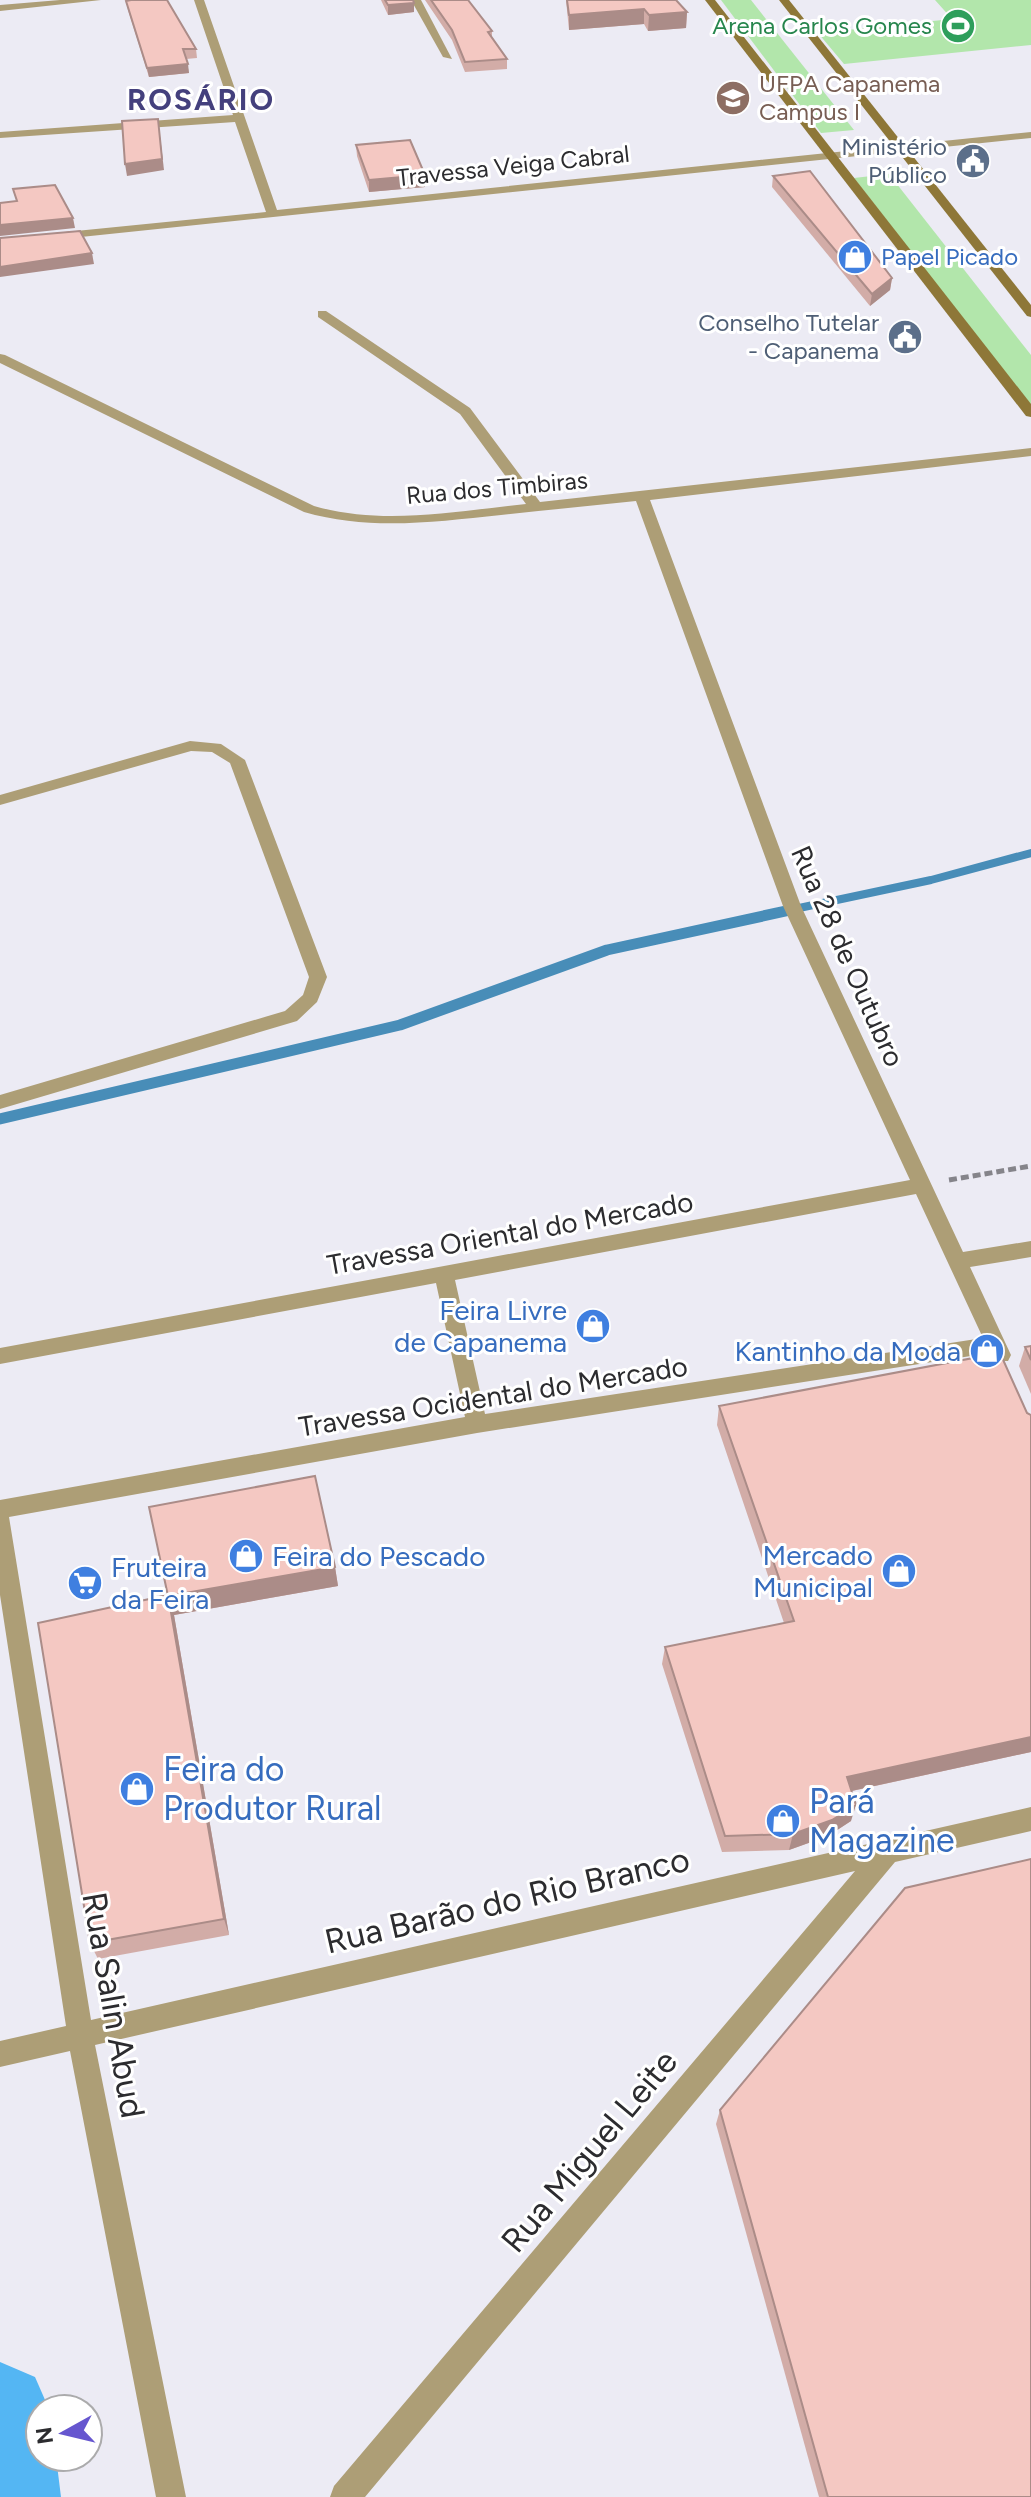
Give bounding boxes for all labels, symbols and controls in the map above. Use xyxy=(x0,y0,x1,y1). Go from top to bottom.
sports icon: Arena Carlos Gomes xyxy=(939,7,977,45)
place label: Arena Carlos Gomes xyxy=(712,11,932,40)
place label: UFPA Capanema Campus I xyxy=(759,69,940,126)
school or university icon: UFPA Capanema Campus I xyxy=(714,79,752,117)
district label: ROSÁRIO xyxy=(127,81,275,118)
place label: Ministério Público xyxy=(841,132,947,189)
street label: Travessa Veiga Cabral xyxy=(395,139,631,192)
public building icon: Ministério Público xyxy=(954,142,992,180)
shop icon: Papel Picado xyxy=(836,238,874,276)
place label: Papel Picado xyxy=(881,242,1018,271)
place label: Conselho Tutelar - Capanema xyxy=(698,308,879,365)
public building icon: Conselho Tutelar - Capanema xyxy=(886,318,924,356)
street label: Rua dos Timbiras xyxy=(405,465,589,510)
street label: Rua 28 de Outubro xyxy=(784,840,912,1072)
street label: Travessa Oriental do Mercado xyxy=(324,1184,696,1282)
place label: Feira Livre de Capanema xyxy=(394,1293,567,1359)
shop icon: Feira Livre de Capanema xyxy=(574,1307,612,1345)
shop icon: Kantinho da Moda xyxy=(968,1332,1006,1370)
place label: Kantinho da Moda xyxy=(735,1334,961,1368)
street label: Travessa Ocidental do Mercado xyxy=(296,1348,690,1444)
shop icon: Feira do Pescado xyxy=(227,1537,265,1575)
place label: Mercado Municipal xyxy=(753,1538,873,1604)
place label: Feira do Pescado xyxy=(272,1539,485,1573)
place label: Fruteira da Feira xyxy=(111,1550,209,1616)
shop icon: Mercado Municipal xyxy=(880,1552,918,1590)
supermarket icon: Fruteira da Feira xyxy=(66,1564,104,1602)
place label: Feira do Produtor Rural xyxy=(163,1749,382,1829)
shop icon: Feira do Produtor Rural xyxy=(118,1770,156,1808)
place label: Pará Magazine xyxy=(809,1781,955,1861)
shop icon: Pará Magazine xyxy=(764,1802,802,1840)
street label: Rua Barão do Rio Branco xyxy=(321,1839,693,1962)
street label: Rua Salin Abud xyxy=(73,1889,154,2121)
street label: Rua Miguel Leite xyxy=(493,2042,686,2261)
north arrow xyxy=(24,2393,104,2473)
text: N xyxy=(30,2425,59,2446)

